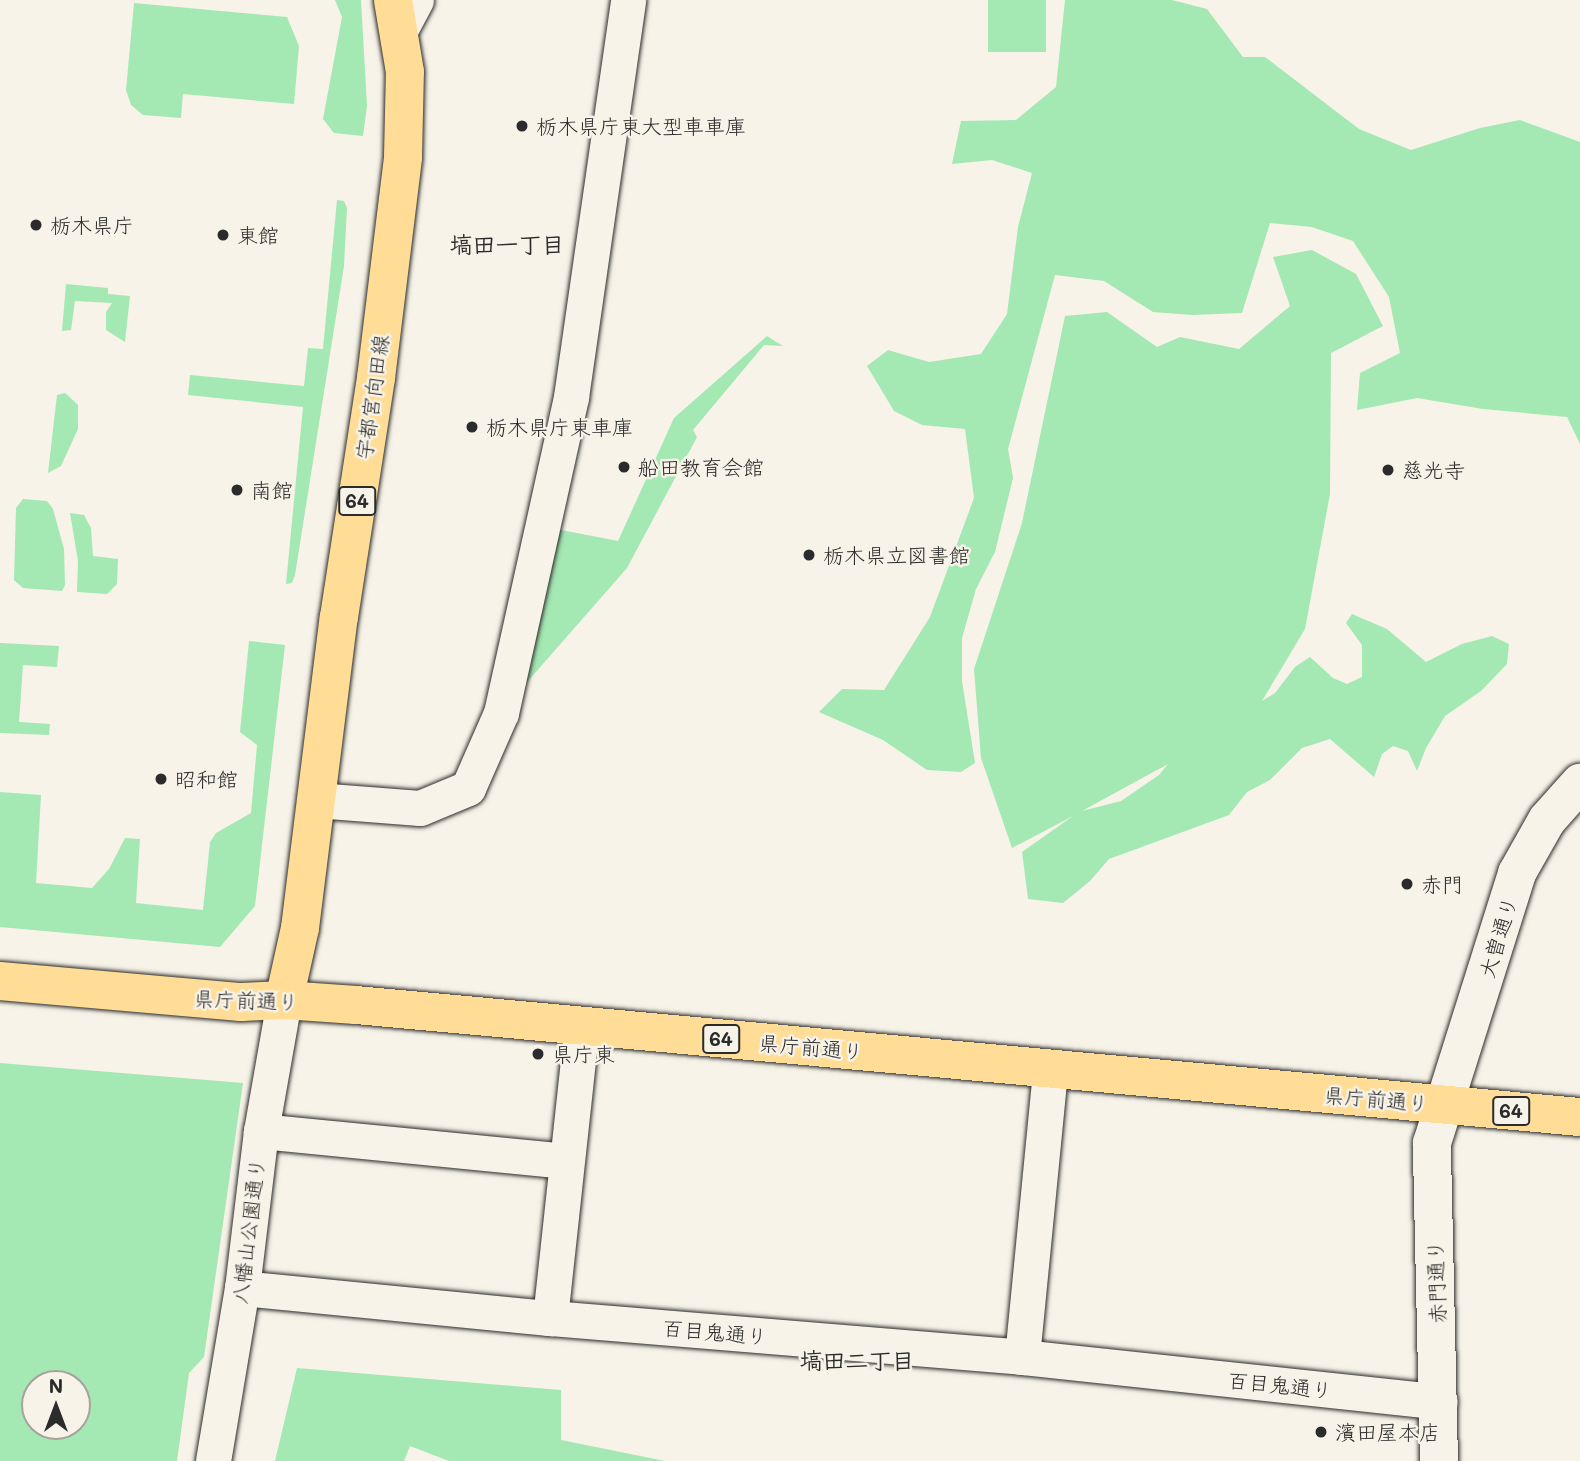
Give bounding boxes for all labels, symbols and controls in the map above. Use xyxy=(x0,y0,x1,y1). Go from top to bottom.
place label: 栃木県庁東大型車車庫 xyxy=(536,113,746,139)
marker: 栃木県庁東大型車車庫 xyxy=(514,118,530,134)
place label: 栃木県庁 xyxy=(50,212,134,238)
marker: 栃木県庁 xyxy=(28,217,44,233)
place label: 東館 xyxy=(237,222,279,248)
marker: 東館 xyxy=(215,227,231,243)
district label: 塙田一丁目 xyxy=(450,230,564,258)
street label: 宇都宮向田線 xyxy=(351,333,393,461)
place label: 栃木県庁東車庫 xyxy=(486,414,633,440)
marker: 栃木県庁東車庫 xyxy=(464,419,480,435)
place label: 船田教育会館 xyxy=(638,454,764,480)
place label: 慈光寺 xyxy=(1402,457,1465,483)
marker: 船田教育会館 xyxy=(616,459,632,475)
marker: 慈光寺 xyxy=(1380,462,1396,478)
place label: 南館 xyxy=(251,477,293,503)
marker: 南館 xyxy=(229,482,245,498)
road number: 64 xyxy=(338,486,376,516)
place label: 栃木県立図書館 xyxy=(823,542,970,568)
marker: 栃木県立図書館 xyxy=(801,547,817,563)
place label: 昭和館 xyxy=(175,766,238,792)
marker: 昭和館 xyxy=(153,771,169,787)
place label: 赤門 xyxy=(1421,871,1463,897)
marker: 赤門 xyxy=(1399,876,1415,892)
street label: 大曽通り xyxy=(1474,893,1522,981)
street label: 県庁前通り xyxy=(193,986,299,1014)
road number: 64 xyxy=(702,1023,740,1054)
street label: 県庁前通り xyxy=(758,1030,864,1064)
place label: 県庁東 xyxy=(552,1041,615,1067)
marker: 県庁東 xyxy=(530,1046,546,1062)
street label: 県庁前通り xyxy=(1323,1082,1429,1116)
road number: 64 xyxy=(1492,1096,1530,1126)
street label: 八幡山公園通り xyxy=(227,1157,269,1305)
street label: 赤門通り xyxy=(1422,1240,1450,1324)
street label: 百目鬼通り xyxy=(662,1315,768,1349)
district label: 塙田二丁目 xyxy=(800,1346,914,1374)
street label: 百目鬼通り xyxy=(1226,1367,1334,1403)
north arrow xyxy=(21,1370,91,1440)
text: N xyxy=(49,1373,63,1398)
place label: 濱田屋本店 xyxy=(1335,1419,1440,1445)
marker: 濱田屋本店 xyxy=(1313,1424,1329,1440)

